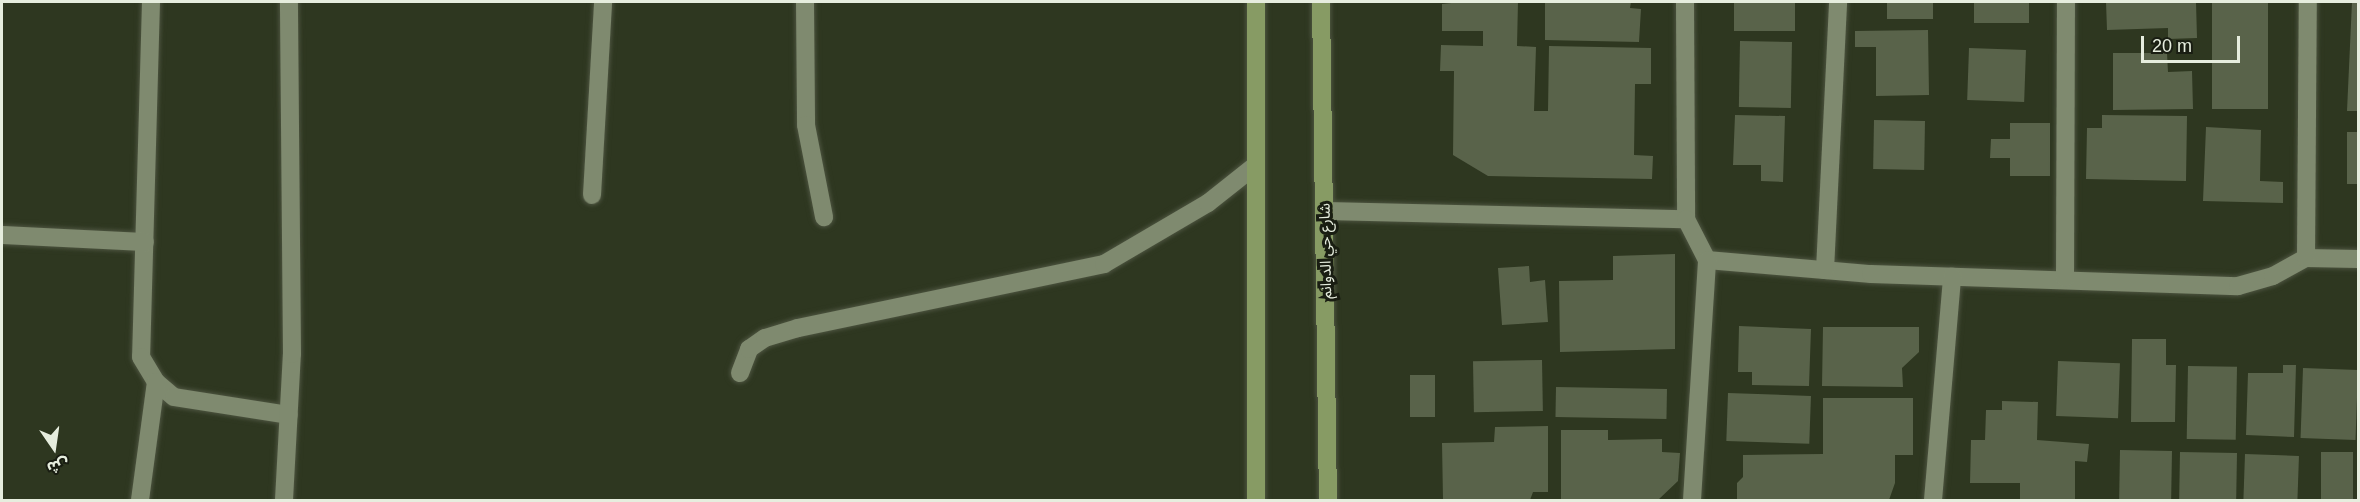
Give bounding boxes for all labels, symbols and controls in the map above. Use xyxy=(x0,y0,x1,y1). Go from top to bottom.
scale bar xyxy=(2144,24,2243,62)
text: 20 m xyxy=(2152,36,2192,56)
street label: شارع حي الدوانم xyxy=(1315,203,1335,299)
north arrow xyxy=(24,418,84,478)
text: ش xyxy=(46,455,71,477)

